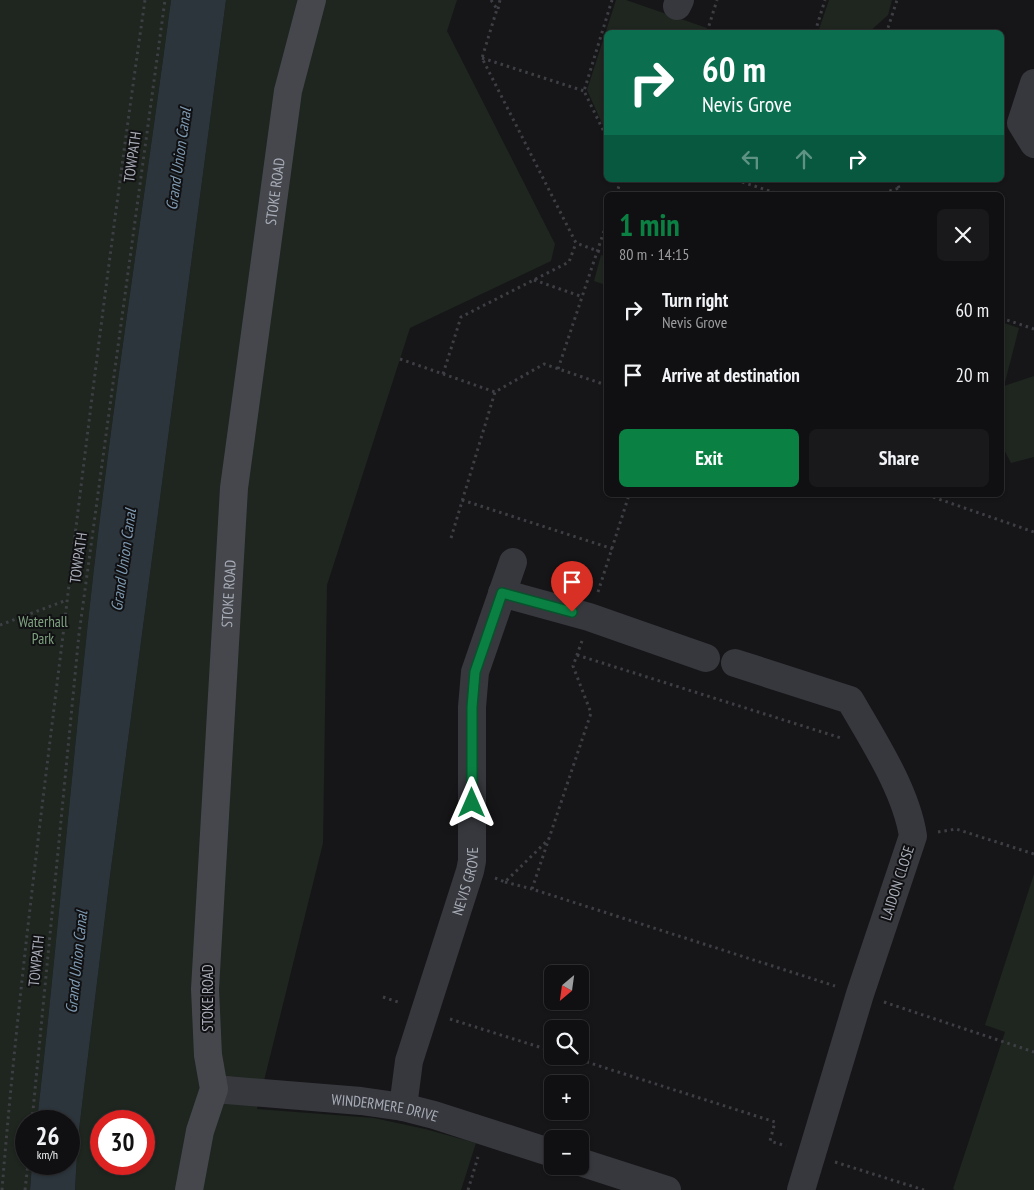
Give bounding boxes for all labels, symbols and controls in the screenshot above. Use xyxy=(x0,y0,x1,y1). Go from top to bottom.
text: 60 m xyxy=(702,46,766,92)
icon: right xyxy=(619,50,684,115)
text: Nevis Grove xyxy=(702,90,792,118)
water label: Grand Union Canal xyxy=(161,105,195,211)
street label: TOWPATH xyxy=(119,130,145,184)
icon: left xyxy=(737,145,765,173)
icon: ahead xyxy=(790,145,818,173)
icon: right xyxy=(843,145,871,173)
street label: STOKE ROAD xyxy=(260,157,288,226)
text: 1 min xyxy=(619,205,680,244)
button: close xyxy=(937,209,989,261)
text: 80 m · 14:15 xyxy=(619,244,690,264)
text: Turn right xyxy=(662,288,728,312)
icon: right xyxy=(619,296,647,324)
text: 60 m xyxy=(956,298,989,322)
text: Nevis Grove xyxy=(662,312,727,332)
icon: arrive xyxy=(619,361,647,389)
text: Arrive at destination xyxy=(662,363,800,387)
text: 20 m xyxy=(956,363,989,387)
button: Exit xyxy=(619,429,799,487)
button: Share xyxy=(809,429,989,487)
water label: Grand Union Canal xyxy=(106,506,140,612)
street label: TOWPATH xyxy=(65,531,91,585)
street label: STOKE ROAD xyxy=(216,559,239,628)
pin xyxy=(551,561,593,612)
icon: arrive xyxy=(558,568,586,596)
park label: Waterhall Park xyxy=(18,612,68,648)
position arrow xyxy=(445,776,497,828)
street label: LAIDON CLOSE xyxy=(876,843,918,923)
street label: NEVIS GROVE xyxy=(447,847,482,918)
water label: Grand Union Canal xyxy=(61,909,91,1014)
street label: TOWPATH xyxy=(24,935,48,987)
street label: STOKE ROAD xyxy=(198,964,217,1032)
north arrow xyxy=(544,965,589,1010)
map controls xyxy=(544,965,589,1175)
button: search xyxy=(544,1020,589,1065)
button: + xyxy=(544,1075,589,1120)
street label: WINDERMERE DRIVE xyxy=(331,1089,441,1125)
speed limit sign: 30 xyxy=(90,1110,155,1175)
text: 26 xyxy=(36,1120,59,1152)
button: − xyxy=(544,1130,589,1175)
text: km/h xyxy=(37,1147,58,1162)

